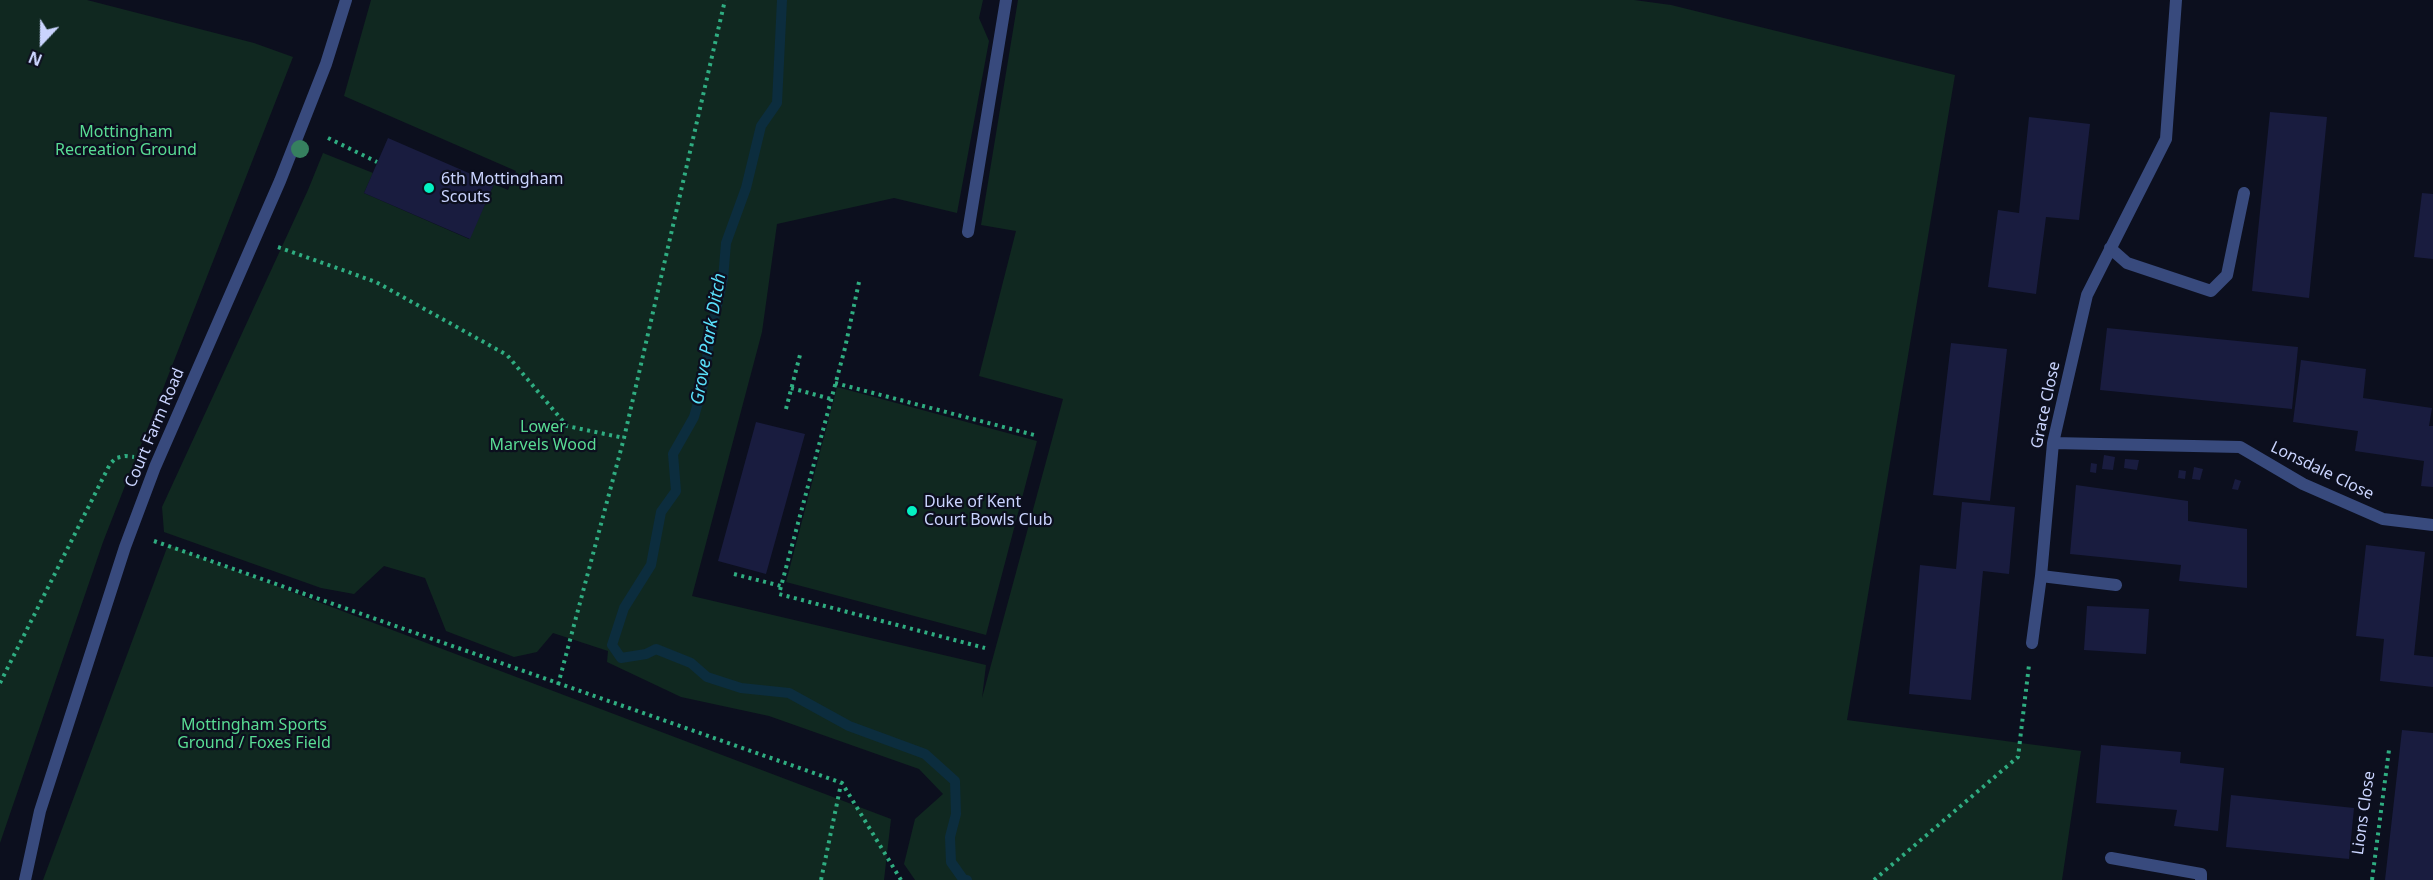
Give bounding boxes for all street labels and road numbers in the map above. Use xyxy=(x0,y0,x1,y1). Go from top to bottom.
street label: Grace Close xyxy=(2027,360,2065,450)
street label: Court Farm Road xyxy=(121,365,189,491)
street label: Lonsdale Close xyxy=(2267,438,2377,504)
street label: Lions Close xyxy=(2349,770,2379,856)

